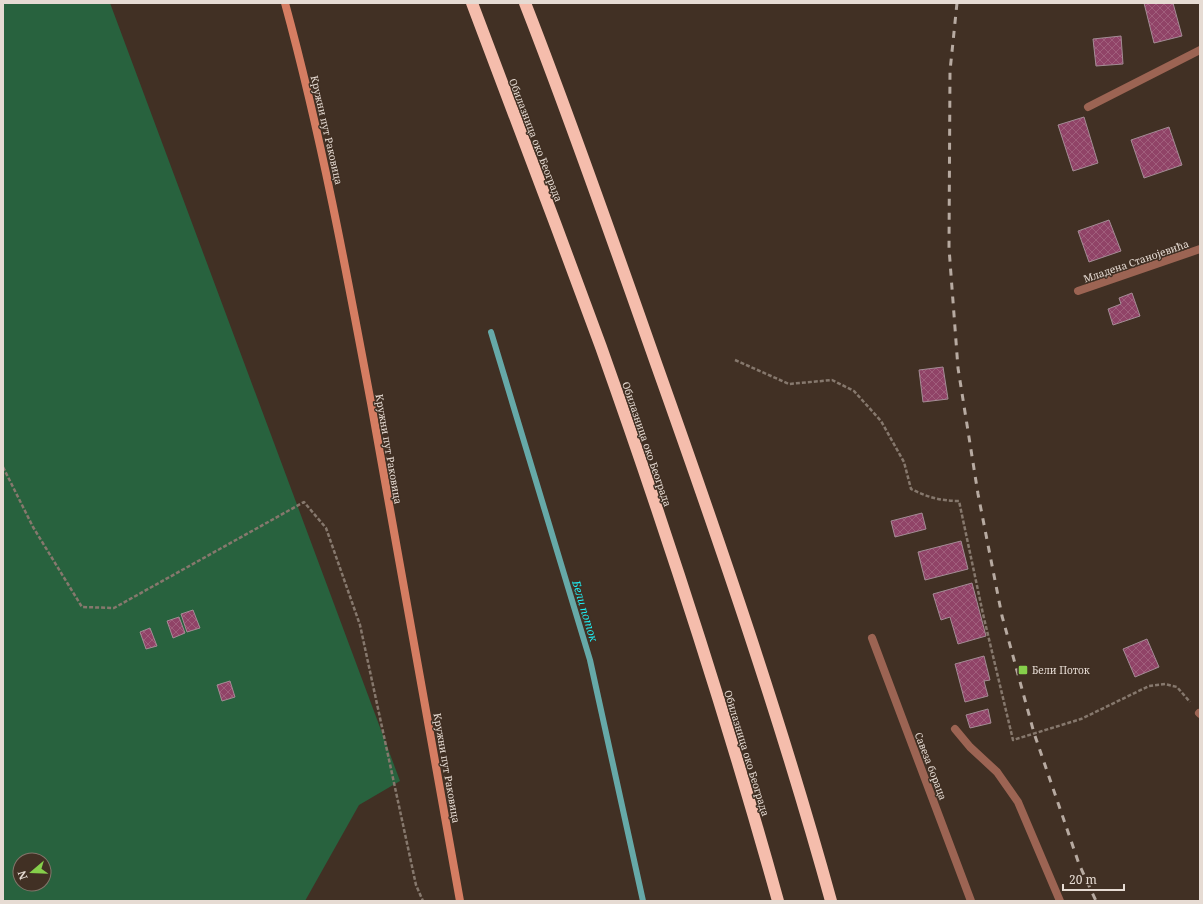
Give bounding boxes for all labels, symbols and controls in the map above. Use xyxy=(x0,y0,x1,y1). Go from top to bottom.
street label: Кружни пут Раковица xyxy=(308,74,346,186)
street label: Обилазница око Београда xyxy=(506,76,566,204)
street label: Младена Станојевића xyxy=(1081,236,1191,286)
street label: Обилазница око Београда xyxy=(619,380,675,509)
street label: Кружни пут Раковица xyxy=(372,393,406,505)
water label: Бели поток xyxy=(569,577,602,644)
place label: Бели Поток xyxy=(1032,663,1090,677)
marker: Бели Поток xyxy=(1017,664,1029,676)
street label: Обилазница око Београда xyxy=(721,688,773,818)
street label: Кружни пут Раковица xyxy=(430,712,464,824)
street label: Савеза бораца xyxy=(912,730,950,802)
north arrow xyxy=(12,852,52,892)
scale bar xyxy=(1063,866,1124,892)
text: N xyxy=(13,869,31,882)
text: 20 m xyxy=(1069,871,1097,888)

